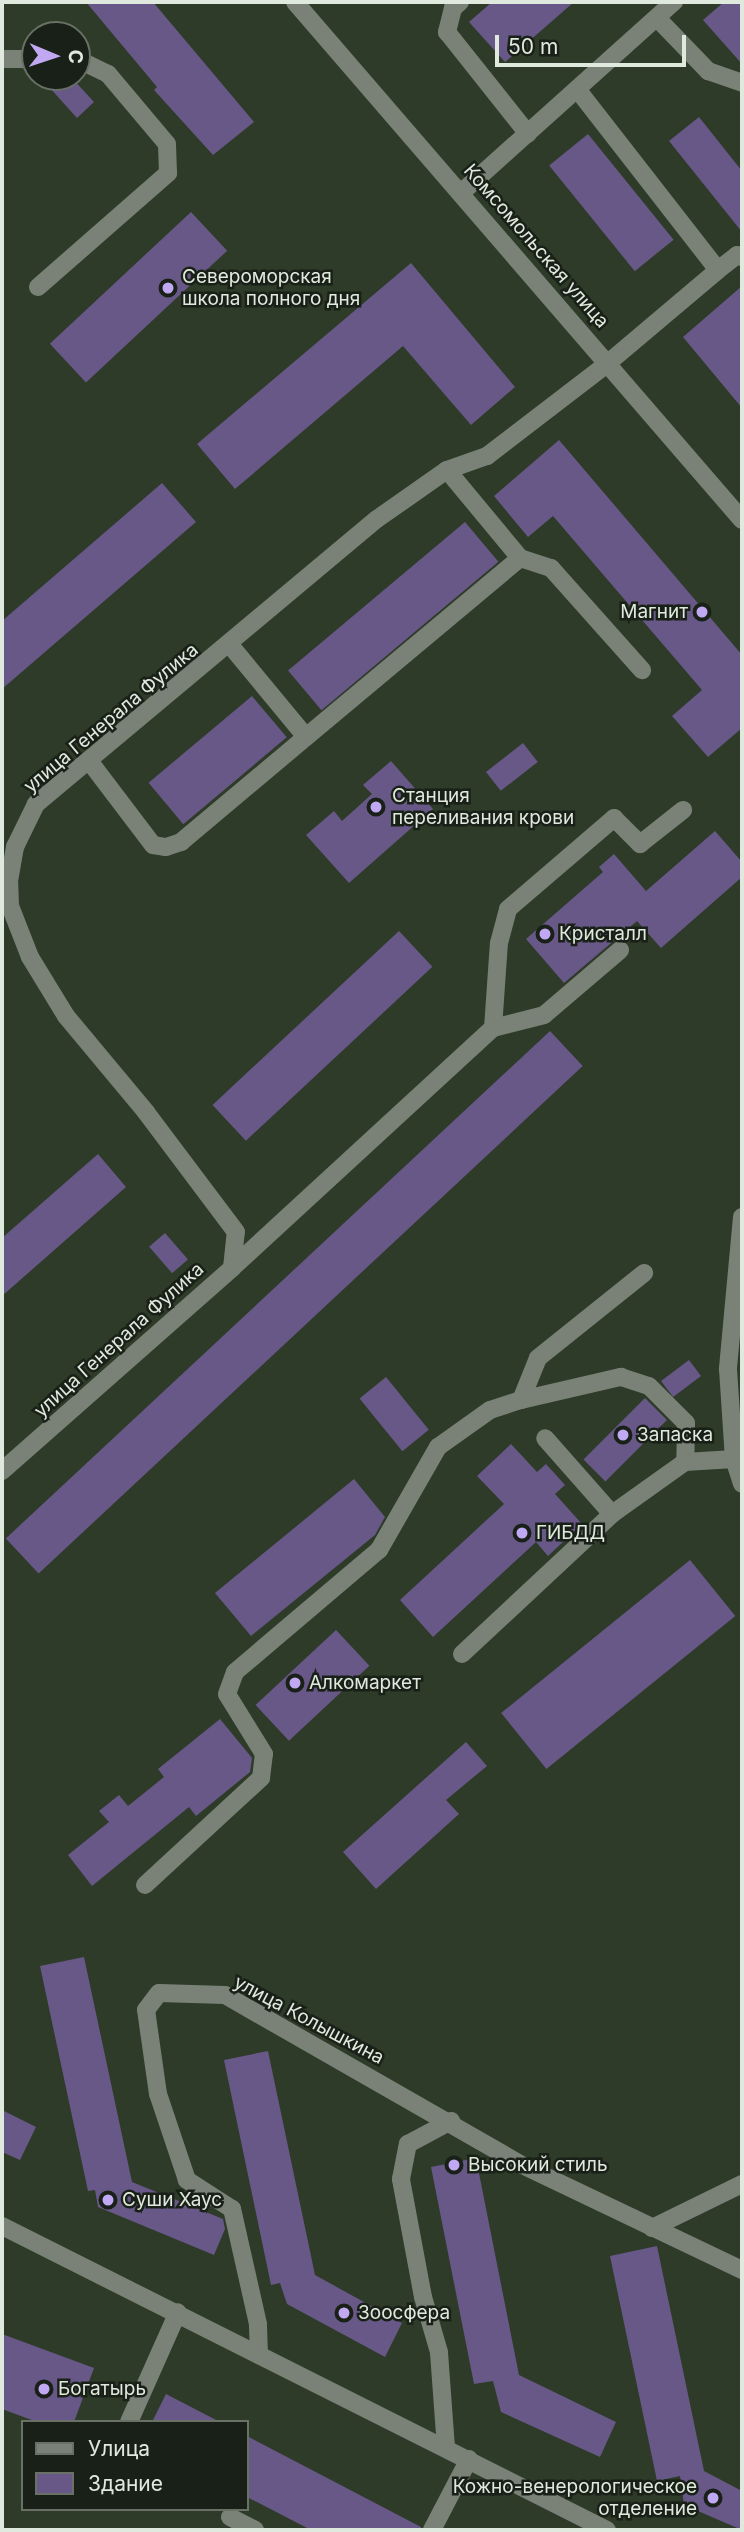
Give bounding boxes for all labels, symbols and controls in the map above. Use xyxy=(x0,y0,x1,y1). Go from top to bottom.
north arrow xyxy=(21,21,91,91)
scale bar xyxy=(499,21,690,65)
text: 50 m xyxy=(508,34,558,59)
text: С xyxy=(64,49,87,64)
street label: Комсомольская улица xyxy=(459,159,613,333)
place label: Североморская школа полного дня xyxy=(182,266,360,310)
marker: Североморская школа полного дня xyxy=(160,280,176,296)
place label: Магнит xyxy=(620,601,688,623)
marker: Магнит xyxy=(694,604,710,620)
street label: улица Генерала Фулика xyxy=(19,638,203,798)
place label: Станция переливания крови xyxy=(392,785,574,829)
marker: Станция переливания крови xyxy=(366,797,386,817)
place label: Кристалл xyxy=(559,923,647,945)
marker: Кристалл xyxy=(537,926,553,942)
street label: улица Генерала Фулика xyxy=(29,1258,209,1422)
place label: Запаска xyxy=(637,1424,713,1446)
marker: Запаска xyxy=(615,1427,631,1443)
place label: ГИБДД xyxy=(536,1522,605,1544)
marker: ГИБДД xyxy=(514,1525,530,1541)
place label: Алкомаркет xyxy=(309,1672,421,1694)
marker: Алкомаркет xyxy=(287,1675,303,1691)
street label: улица Колышкина xyxy=(230,1971,388,2069)
place label: Высокий стиль xyxy=(468,2154,608,2176)
marker: Высокий стиль xyxy=(446,2157,462,2173)
place label: Суши Хаус xyxy=(122,2189,222,2211)
marker: Суши Хаус xyxy=(100,2192,116,2208)
place label: Зоосфера xyxy=(358,2302,450,2324)
marker: Зоосфера xyxy=(336,2305,352,2321)
place label: Богатырь xyxy=(58,2378,146,2400)
marker: Богатырь xyxy=(36,2381,52,2397)
legend xyxy=(21,2420,248,2511)
text: Улица xyxy=(88,2436,150,2461)
text: Здание xyxy=(88,2471,163,2496)
place label: Кожно-венерологическое отделение xyxy=(453,2476,697,2520)
marker: Кожно-венерологическое отделение xyxy=(703,2488,723,2508)

